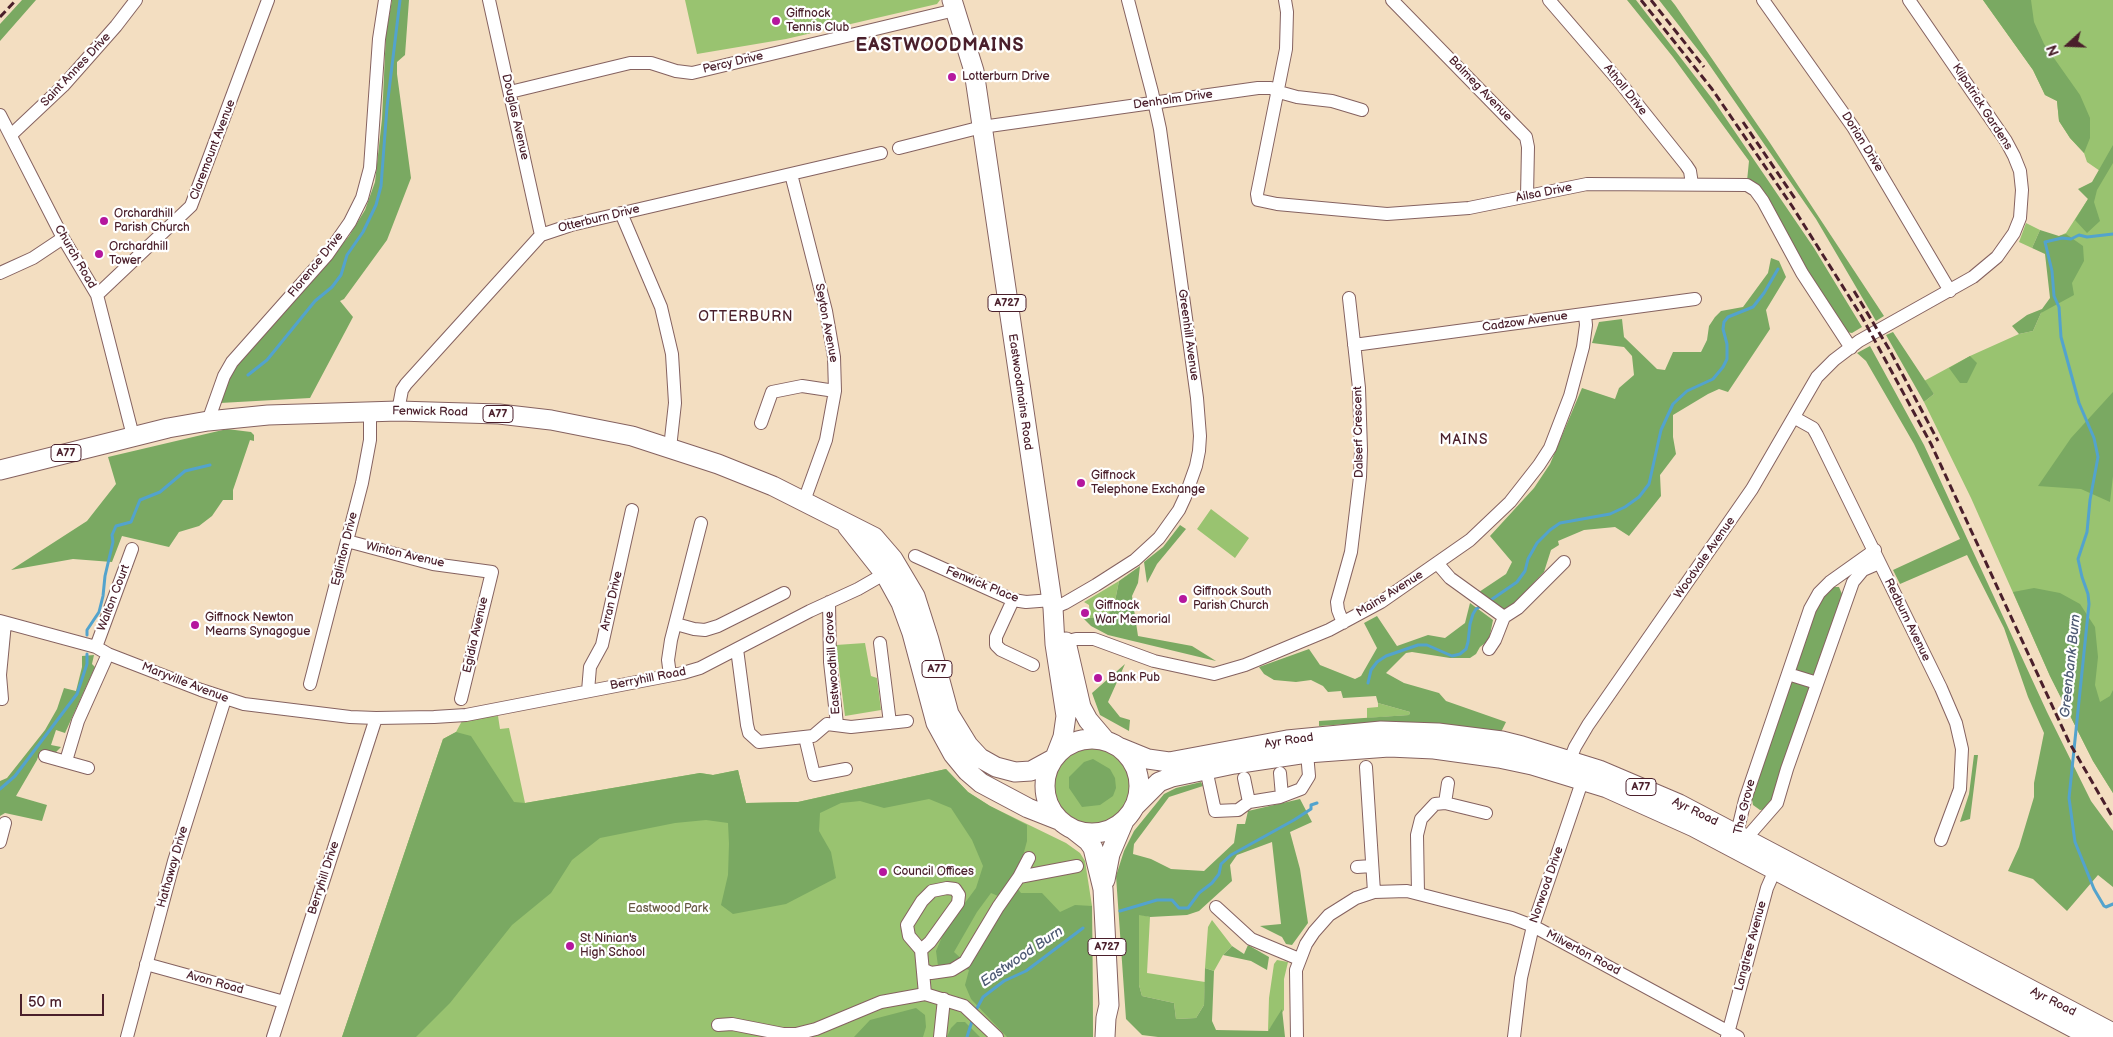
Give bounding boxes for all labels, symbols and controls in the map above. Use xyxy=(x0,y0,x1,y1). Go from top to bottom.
place label: Giffnock Tennis Club xyxy=(786,7,849,35)
marker: Giffnock Tennis Club xyxy=(770,15,782,27)
north arrow xyxy=(2043,20,2093,70)
street label: Saint Annes Drive xyxy=(38,30,114,110)
district label: EASTWOODMAINS xyxy=(854,35,1026,57)
text: N xyxy=(2044,42,2063,58)
street label: Percy Drive xyxy=(701,49,765,77)
street label: Balmeg Avenue xyxy=(1445,53,1515,125)
street label: Kilpatrick Gardens xyxy=(1949,61,2015,153)
street label: Atholl Drive xyxy=(1600,62,1650,118)
place label: Lotterburn Drive xyxy=(962,70,1050,84)
marker: Lotterburn Drive xyxy=(946,71,958,83)
street label: Douglas Avenue xyxy=(498,73,532,161)
street label: Denholm Drive xyxy=(1132,87,1214,113)
street label: Claremount Avenue xyxy=(187,98,239,202)
street label: Dorian Drive xyxy=(1838,110,1886,174)
street label: Ailsa Drive xyxy=(1515,180,1573,206)
street label: Otterburn Drive xyxy=(557,202,641,236)
place label: Orchardhill Parish Church xyxy=(114,207,190,235)
marker: Orchardhill Parish Church xyxy=(98,215,110,227)
street label: Church Road xyxy=(51,223,99,291)
street label: Florence Drive xyxy=(285,230,347,300)
place label: Orchardhill Tower xyxy=(109,240,168,268)
marker: Orchardhill Tower xyxy=(93,248,105,260)
street label: Seyton Avenue xyxy=(811,282,841,364)
street label: Greenhill Avenue xyxy=(1174,288,1202,382)
road number: A727 xyxy=(988,294,1026,312)
district label: OTTERBURN xyxy=(697,309,795,325)
street label: Cadzow Avenue xyxy=(1481,309,1569,335)
street label: Eastwoodmains Road xyxy=(1005,333,1035,451)
street label: Dalserf Crescent xyxy=(1351,386,1367,478)
street label: Fenwick Road xyxy=(392,404,468,420)
road number: A77 xyxy=(483,406,513,422)
district label: MAINS xyxy=(1439,432,1489,448)
road number: A77 xyxy=(51,444,81,462)
place label: Giffnock Telephone Exchange xyxy=(1091,469,1205,497)
marker: Giffnock Telephone Exchange xyxy=(1075,477,1087,489)
street label: Eglinton Drive xyxy=(329,511,361,587)
street label: Woodvale Avenue xyxy=(1671,514,1739,602)
street label: Winton Avenue xyxy=(364,539,446,571)
street label: Walton Court xyxy=(95,563,133,633)
street label: Fenwick Place xyxy=(943,564,1021,606)
street label: Mains Avenue xyxy=(1354,568,1426,620)
street label: Arran Drive xyxy=(598,570,626,632)
street label: Redburn Avenue xyxy=(1881,576,1933,664)
place label: Giffnock South Parish Church xyxy=(1193,585,1271,613)
marker: Giffnock South Parish Church xyxy=(1177,593,1189,605)
street label: Egidia Avenue xyxy=(460,596,492,674)
place label: Giffnock War Memorial xyxy=(1095,599,1170,627)
marker: Giffnock War Memorial xyxy=(1079,607,1091,619)
place label: Giffnock Newton Mearns Synagogue xyxy=(205,611,310,639)
street label: Eastwoodhill Grove xyxy=(822,611,844,715)
water label: Greenbank Burn xyxy=(2057,613,2085,719)
marker: Giffnock Newton Mearns Synagogue xyxy=(189,619,201,631)
street label: Maryville Avenue xyxy=(139,660,231,706)
road number: A77 xyxy=(922,661,952,678)
street label: Berryhill Road xyxy=(609,665,687,693)
place label: Bank Pub xyxy=(1108,671,1160,685)
marker: Bank Pub xyxy=(1092,672,1104,684)
street label: Ayr Road xyxy=(1264,730,1314,752)
street label: The Grove xyxy=(1731,778,1759,836)
road number: A77 xyxy=(1626,779,1656,796)
street label: Ayr Road xyxy=(1670,795,1720,829)
street label: Hathaway Drive xyxy=(154,824,192,910)
street label: Berryhill Drive xyxy=(305,840,343,916)
street label: Norwood Drive xyxy=(1527,845,1567,925)
place label: Council Offices xyxy=(893,865,974,879)
marker: Council Offices xyxy=(877,866,889,878)
street label: Langtree Avenue xyxy=(1732,899,1770,993)
park label: Eastwood Park xyxy=(628,902,708,916)
water label: Eastwood Burn xyxy=(978,923,1066,991)
street label: Milverton Road xyxy=(1543,927,1623,979)
place label: St Ninian's High School xyxy=(580,932,645,960)
road number: A727 xyxy=(1088,939,1126,956)
marker: St Ninian's High School xyxy=(564,940,576,952)
street label: Avon Road xyxy=(185,968,245,998)
scale bar xyxy=(22,984,106,1016)
street label: Ayr Road xyxy=(2028,984,2078,1020)
text: 50 m xyxy=(28,993,62,1012)

